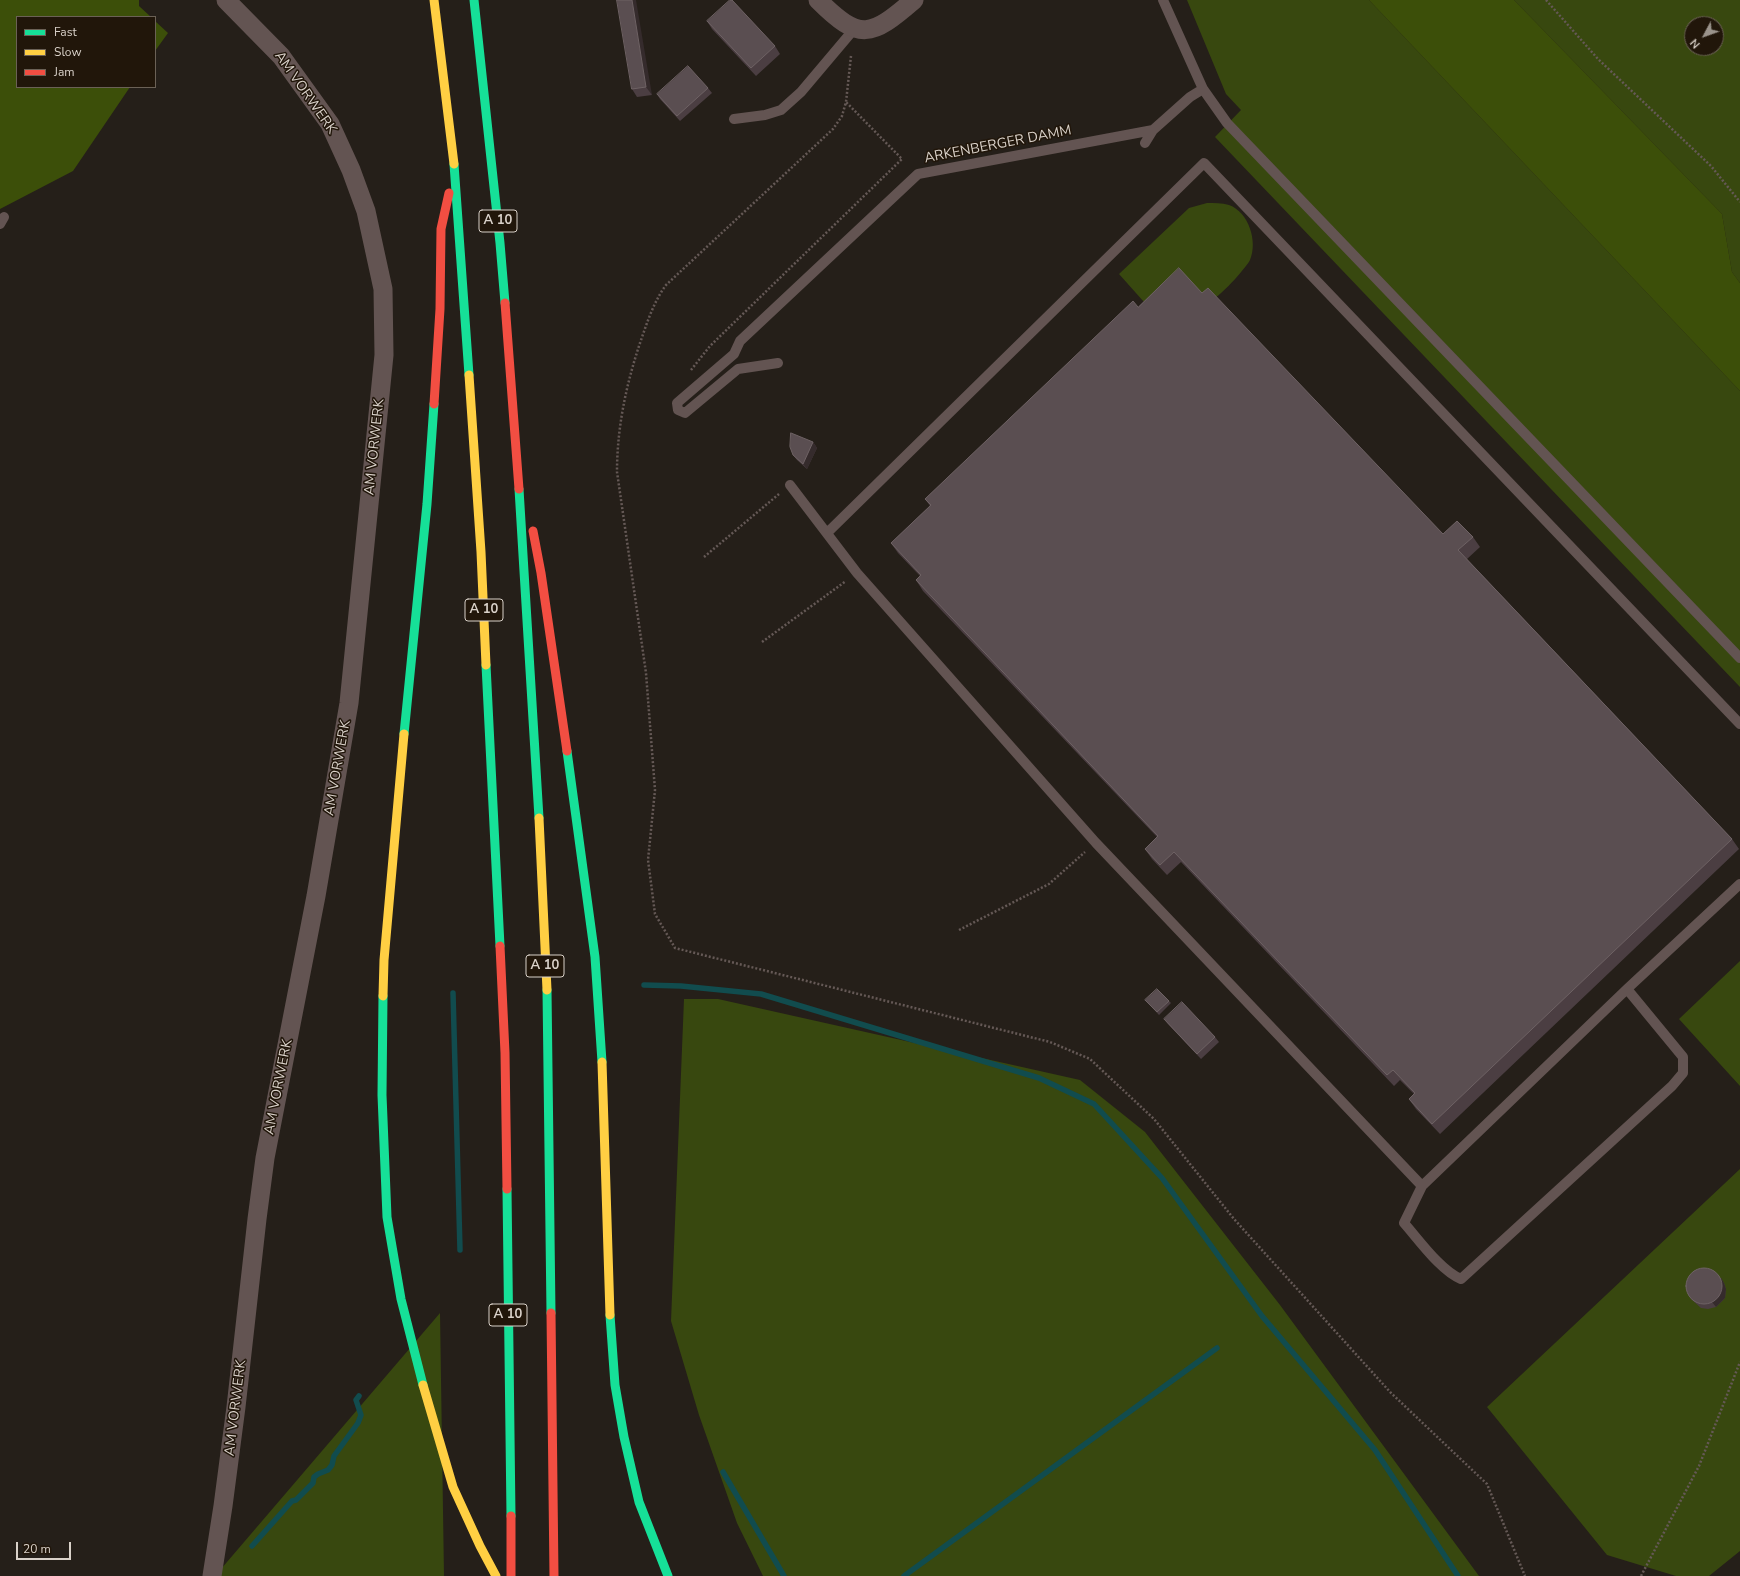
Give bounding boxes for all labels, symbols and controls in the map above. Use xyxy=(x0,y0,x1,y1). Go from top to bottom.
legend xyxy=(16,16,156,88)
north arrow xyxy=(1684,16,1724,56)
text: Fast xyxy=(54,24,77,40)
text: N xyxy=(1687,36,1704,52)
text: Slow xyxy=(54,44,82,60)
street label: AM VORWERK xyxy=(270,49,340,137)
text: Jam xyxy=(54,64,75,80)
street label: ARKENBERGER DAMM xyxy=(923,122,1073,168)
road number: A 10 xyxy=(479,210,517,232)
street label: AM VORWERK xyxy=(362,398,388,496)
road number: A 10 xyxy=(465,599,503,621)
street label: AM VORWERK xyxy=(321,719,355,817)
road number: A 10 xyxy=(526,955,564,977)
street label: AM VORWERK xyxy=(262,1038,296,1136)
road number: A 10 xyxy=(489,1304,527,1326)
street label: AM VORWERK xyxy=(222,1359,250,1457)
scale bar xyxy=(18,1534,73,1560)
text: 20 m xyxy=(23,1541,51,1557)

